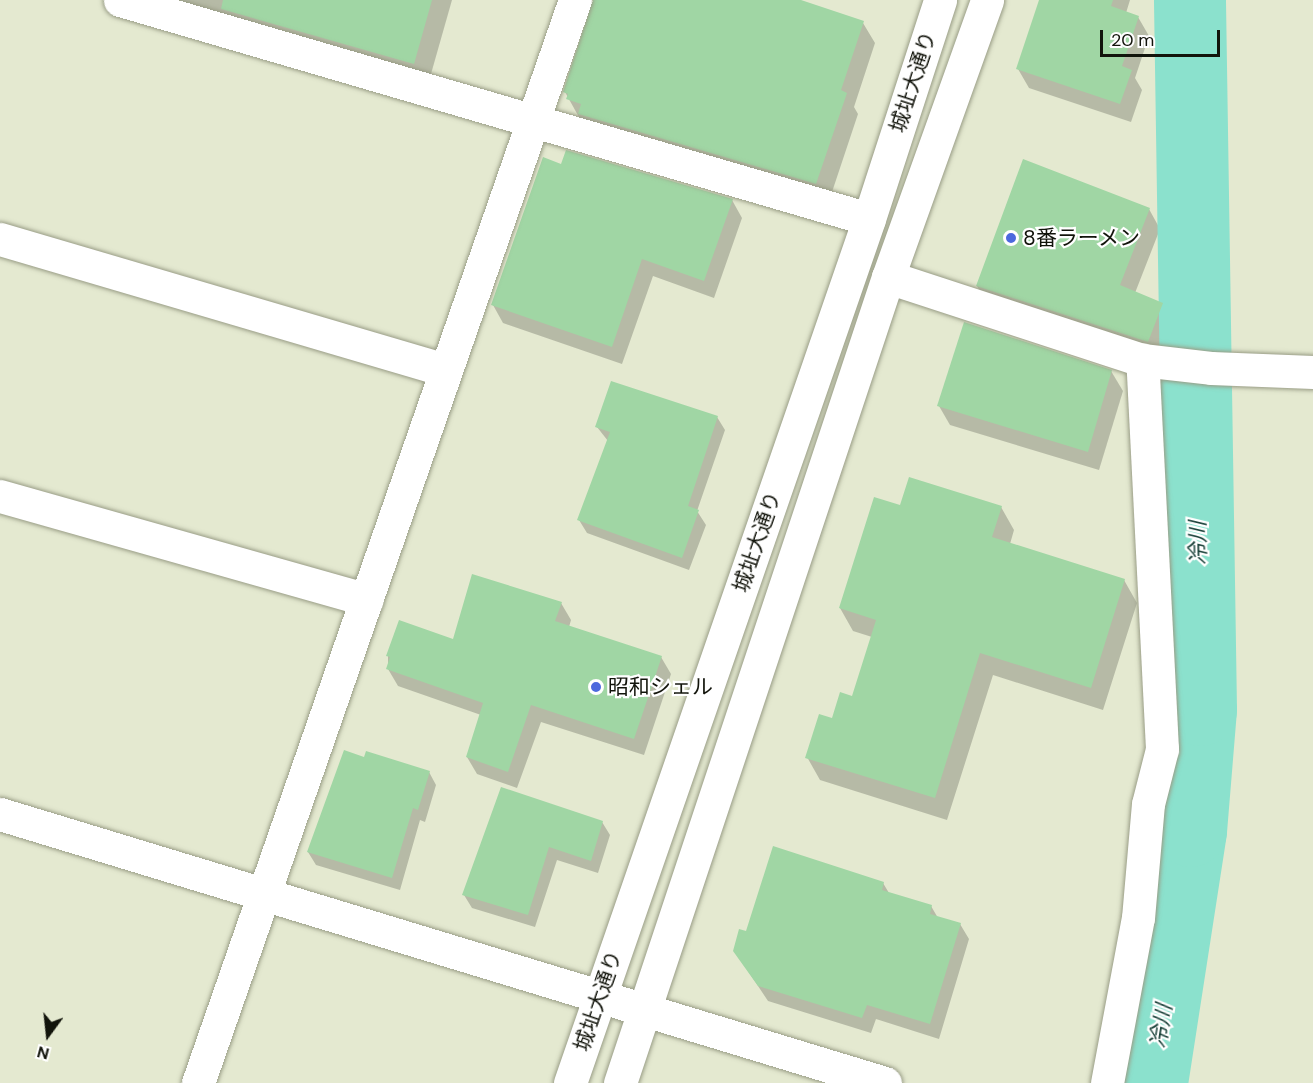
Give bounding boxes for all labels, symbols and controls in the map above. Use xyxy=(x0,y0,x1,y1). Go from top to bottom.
scale bar xyxy=(1103,18,1223,56)
street label: 城址大通り xyxy=(885,28,941,136)
text: 20 m xyxy=(1111,28,1154,52)
place label: 8番ラーメン xyxy=(1023,225,1141,251)
marker: 8番ラーメン xyxy=(1004,231,1018,245)
street label: 城址大通り xyxy=(728,488,786,596)
water label: 冷川 xyxy=(1184,521,1212,565)
place label: 昭和シェル xyxy=(608,674,713,700)
marker: 昭和シェル xyxy=(589,680,603,694)
street label: 城址大通り xyxy=(569,947,627,1055)
water label: 冷川 xyxy=(1145,1002,1177,1050)
north arrow xyxy=(18,1005,78,1065)
text: N xyxy=(35,1041,52,1065)

